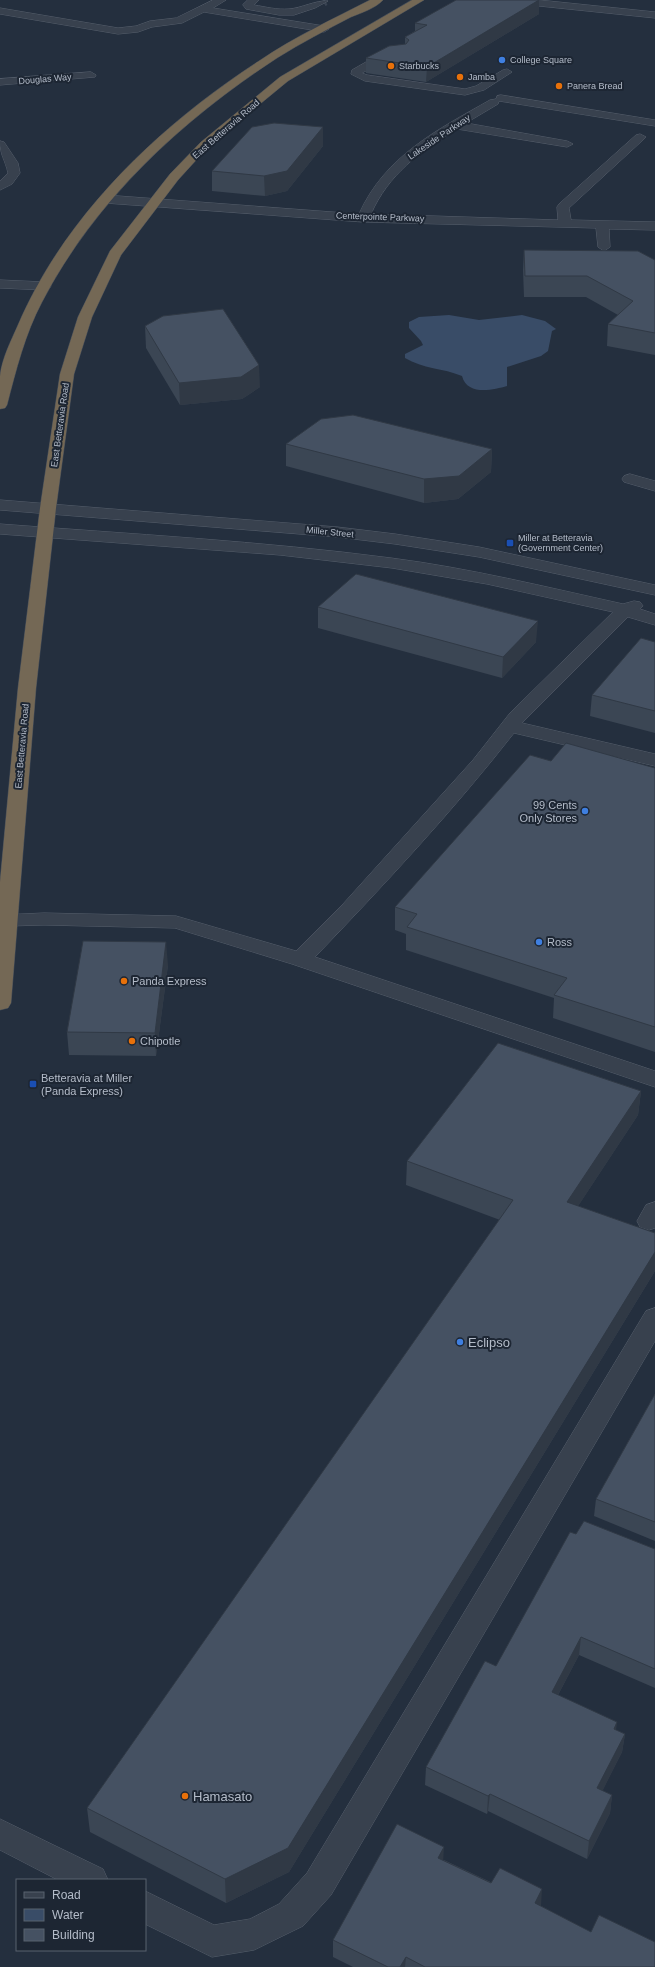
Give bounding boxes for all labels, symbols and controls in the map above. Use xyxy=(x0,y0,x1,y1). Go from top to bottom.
marker: College Square xyxy=(497,55,507,65)
place label: College Square xyxy=(510,55,572,65)
marker: Starbucks xyxy=(386,61,396,71)
place label: Starbucks xyxy=(399,61,440,71)
street label: Douglas Way xyxy=(18,72,72,86)
marker: Jamba xyxy=(455,72,465,82)
place label: Jamba xyxy=(468,72,495,82)
marker: Panera Bread xyxy=(554,81,564,91)
place label: Panera Bread xyxy=(567,81,623,91)
street label: East Betteravia Road xyxy=(191,97,261,161)
street label: Lakeside Parkway xyxy=(406,112,472,162)
street label: Centerpointe Parkway xyxy=(336,210,425,224)
street label: East Betteravia Road xyxy=(49,382,71,468)
street label: Miller Street xyxy=(306,525,355,540)
place label: Miller at Betteravia (Government Center) xyxy=(518,533,603,553)
marker: Miller at Betteravia (Government Center) xyxy=(505,538,515,548)
street label: East Betteravia Road xyxy=(13,703,31,789)
place label: 99 Cents Only Stores xyxy=(520,799,577,824)
marker: 99 Cents Only Stores xyxy=(580,806,590,816)
place label: Ross xyxy=(547,936,573,948)
marker: Ross xyxy=(534,937,544,947)
place label: Panda Express xyxy=(132,975,207,987)
marker: Panda Express xyxy=(119,976,129,986)
place label: Chipotle xyxy=(140,1035,180,1047)
marker: Chipotle xyxy=(127,1036,137,1046)
place label: Betteravia at Miller (Panda Express) xyxy=(41,1072,132,1097)
marker: Betteravia at Miller (Panda Express) xyxy=(28,1079,38,1089)
place label: Eclipso xyxy=(468,1335,510,1350)
marker: Eclipso xyxy=(455,1337,465,1347)
place label: Hamasato xyxy=(193,1789,252,1804)
marker: Hamasato xyxy=(180,1791,190,1801)
legend xyxy=(16,1879,146,1951)
text: Road xyxy=(52,1888,81,1902)
text: Water xyxy=(52,1908,84,1922)
text: Building xyxy=(52,1928,95,1942)

